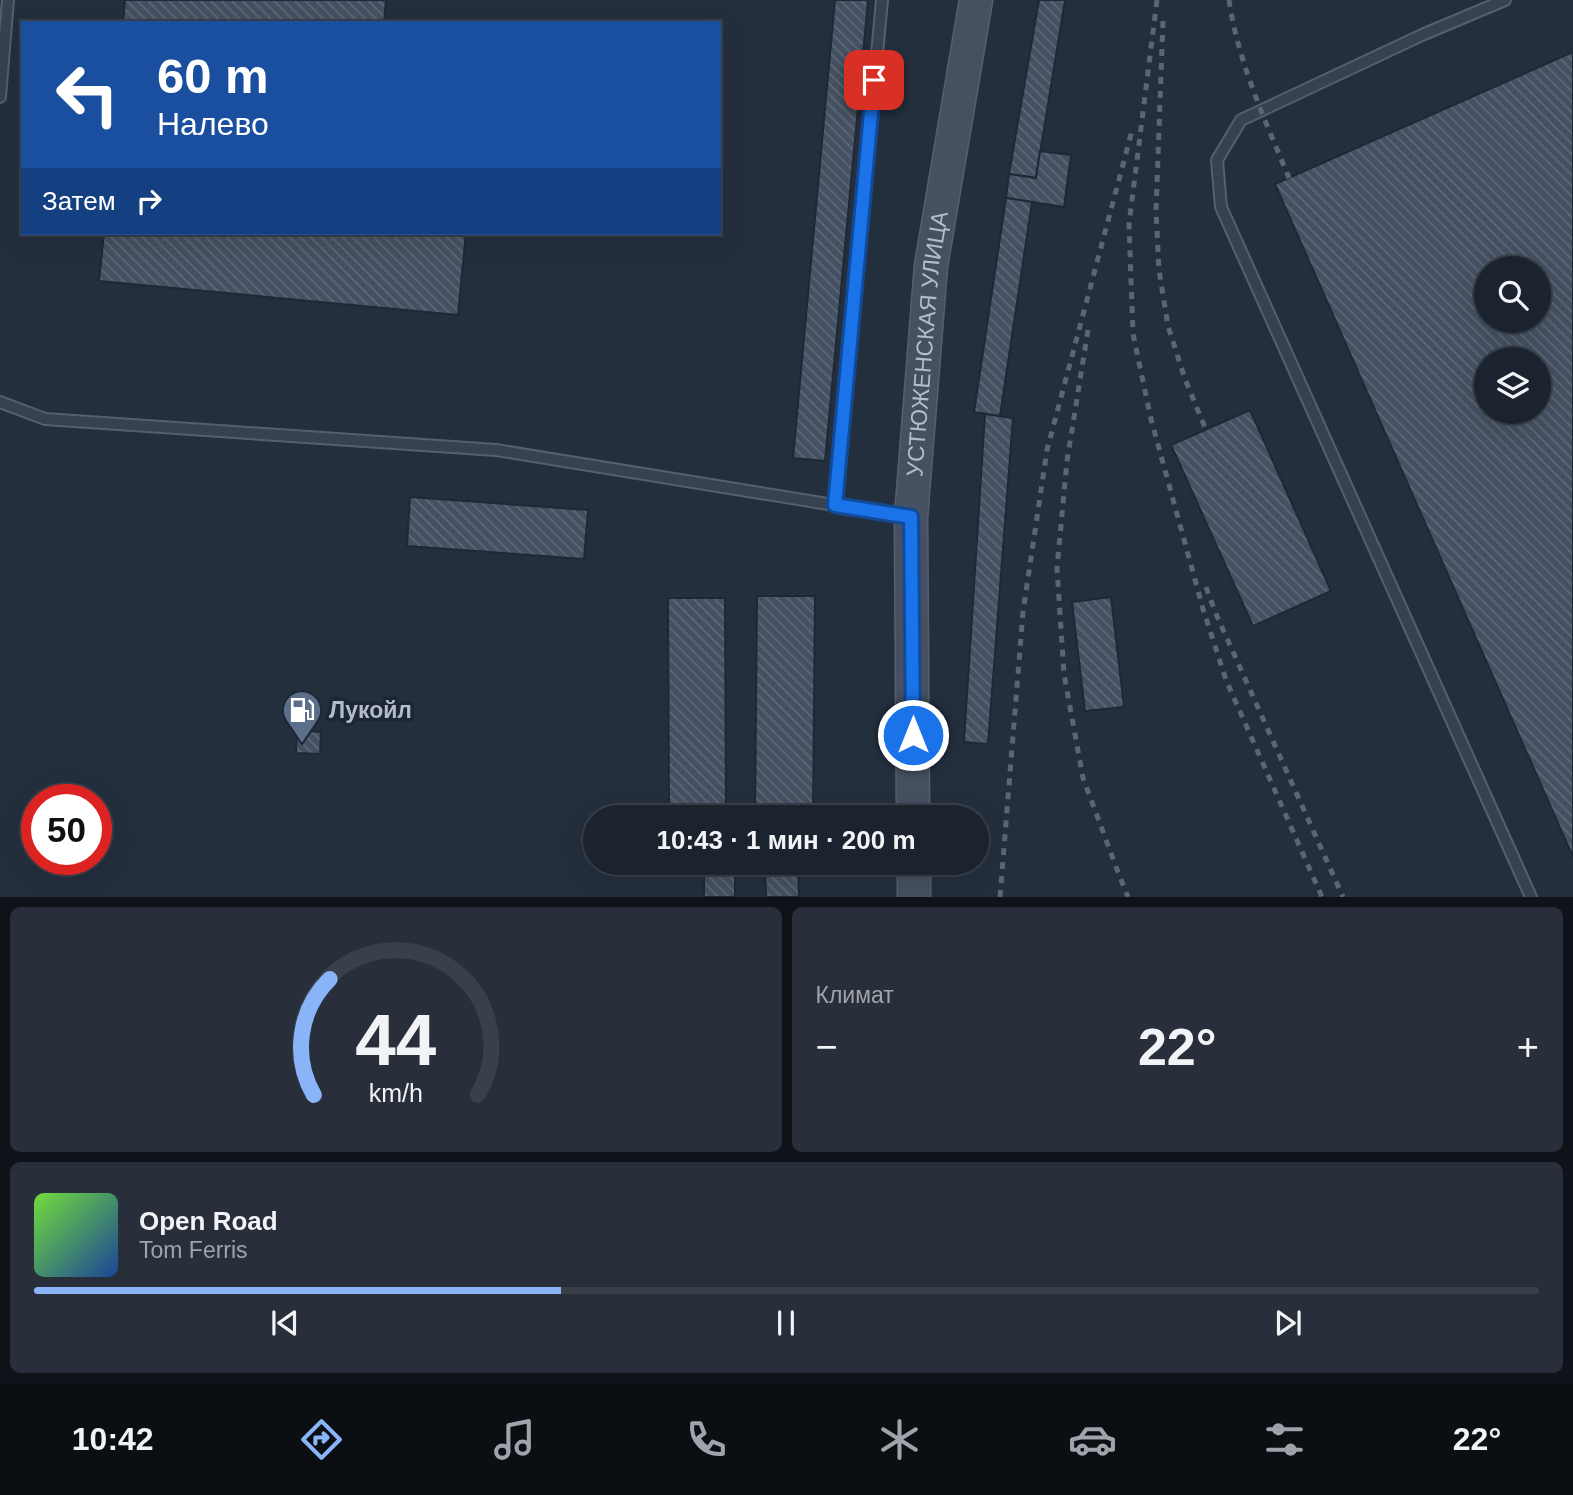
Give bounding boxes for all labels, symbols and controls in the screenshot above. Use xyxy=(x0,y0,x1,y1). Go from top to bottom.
icon: left xyxy=(42,49,133,140)
text: 60 m xyxy=(157,49,269,103)
pin xyxy=(844,50,904,110)
icon: arrive xyxy=(855,61,893,99)
text: Налево xyxy=(157,106,269,142)
icon: right xyxy=(130,182,168,220)
text: Затем xyxy=(42,186,116,216)
street label: УСТЮЖЕНСКАЯ УЛИЦА xyxy=(901,208,953,478)
map controls xyxy=(1474,256,1551,424)
button: search xyxy=(1474,256,1551,333)
button: layers xyxy=(1474,347,1551,424)
fuel station icon: Лукойл xyxy=(281,689,323,744)
place label: Лукойл xyxy=(329,697,412,723)
position arrow xyxy=(876,698,950,772)
speed limit sign: 50 xyxy=(21,784,112,875)
text: 10:43 · 1 мин · 200 m xyxy=(656,825,916,855)
text: Климат xyxy=(816,982,894,1008)
text: 44 xyxy=(355,1000,437,1081)
text: 22° xyxy=(1138,1018,1217,1076)
text: − xyxy=(816,1026,838,1068)
text: + xyxy=(1517,1026,1539,1068)
text: km/h xyxy=(369,1079,423,1107)
text: Open Road xyxy=(139,1206,278,1236)
text: Tom Ferris xyxy=(139,1237,248,1263)
icon: previous xyxy=(266,1304,304,1342)
icon: pause xyxy=(767,1304,805,1342)
icon: next xyxy=(1269,1304,1307,1342)
icon: directions xyxy=(297,1415,346,1464)
icon: music xyxy=(490,1415,539,1464)
icon: phone xyxy=(682,1415,731,1464)
icon: climate xyxy=(875,1415,924,1464)
icon: car xyxy=(1068,1415,1117,1464)
icon: filters xyxy=(1260,1415,1309,1464)
text: 10:42 xyxy=(72,1421,154,1457)
text: 22° xyxy=(1453,1421,1501,1457)

